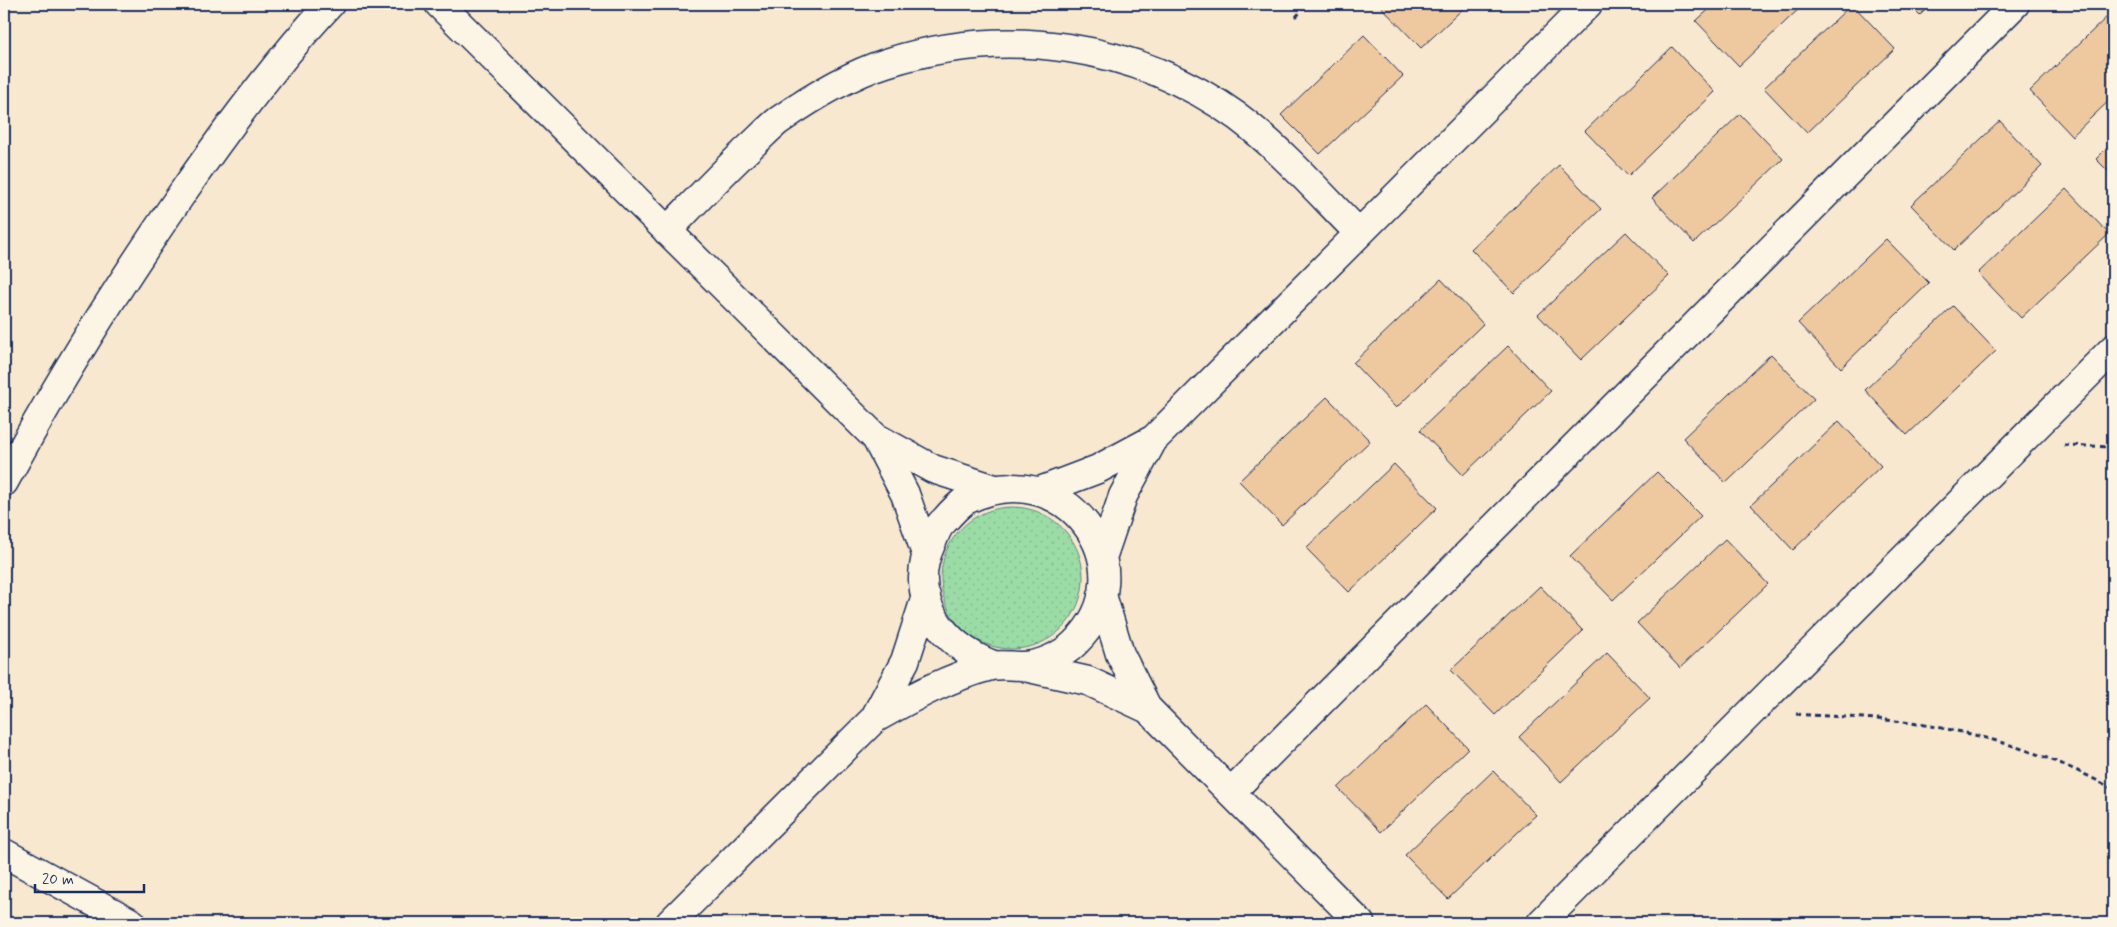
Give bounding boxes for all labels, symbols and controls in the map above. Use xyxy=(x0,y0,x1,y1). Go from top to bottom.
scale bar xyxy=(35,862,144,894)
text: 20 m xyxy=(42,870,74,890)

